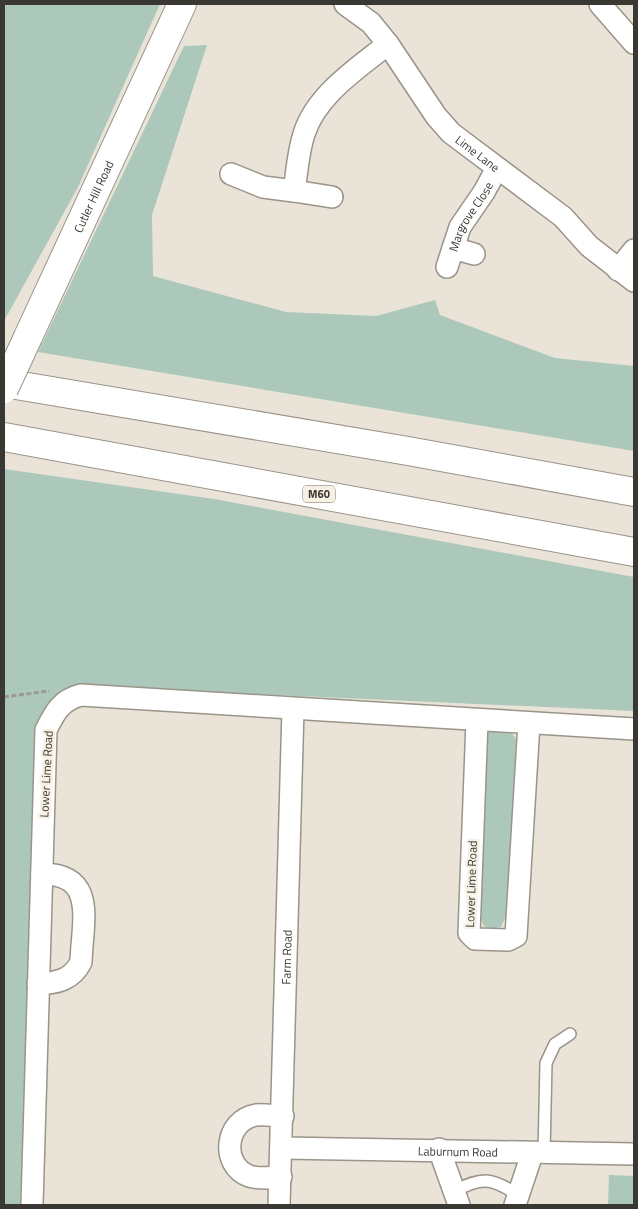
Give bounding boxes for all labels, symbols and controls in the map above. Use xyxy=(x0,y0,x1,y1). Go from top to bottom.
street label: Lime Lane xyxy=(452,130,504,176)
street label: Cutler Hill Road xyxy=(68,157,118,236)
street label: Margrove Close xyxy=(443,178,497,254)
road number: M60 xyxy=(303,486,335,502)
street label: Lower Lime Road xyxy=(34,730,58,818)
street label: Lower Lime Road xyxy=(460,840,482,928)
street label: Farm Road xyxy=(276,929,296,985)
street label: Laburnum Road xyxy=(418,1141,498,1161)

